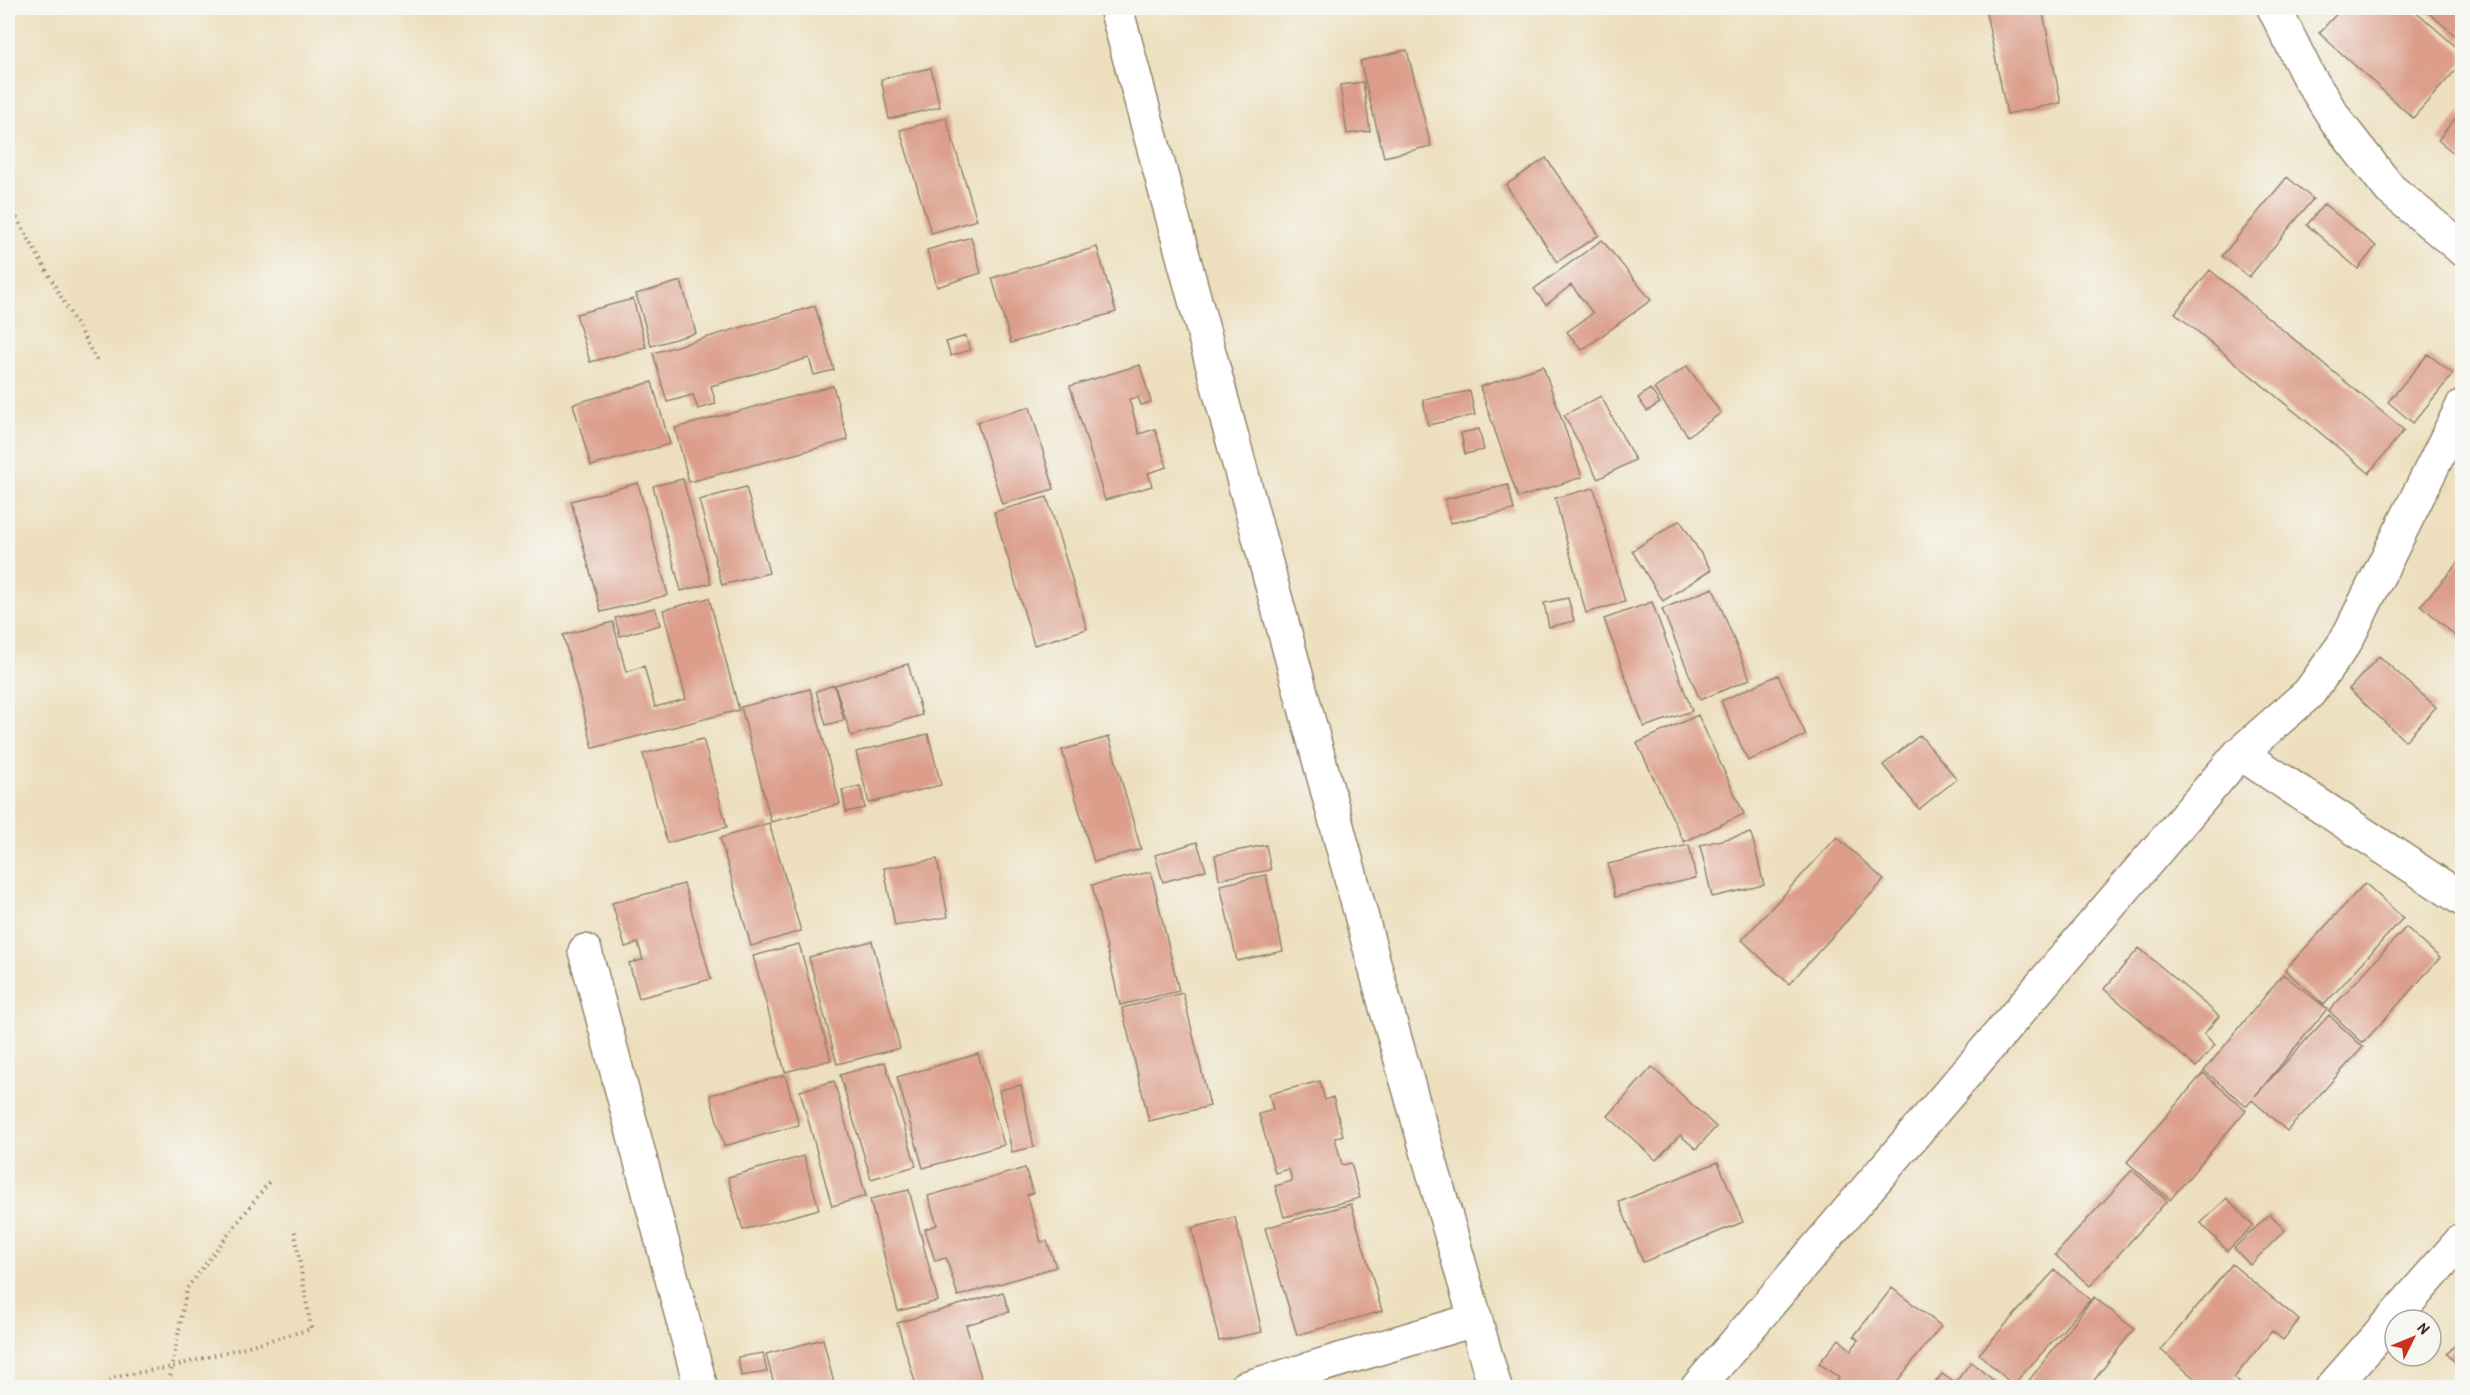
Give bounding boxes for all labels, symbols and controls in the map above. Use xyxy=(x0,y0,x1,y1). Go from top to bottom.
north arrow xyxy=(2383,1308,2443,1368)
text: N xyxy=(2413,1317,2435,1339)

